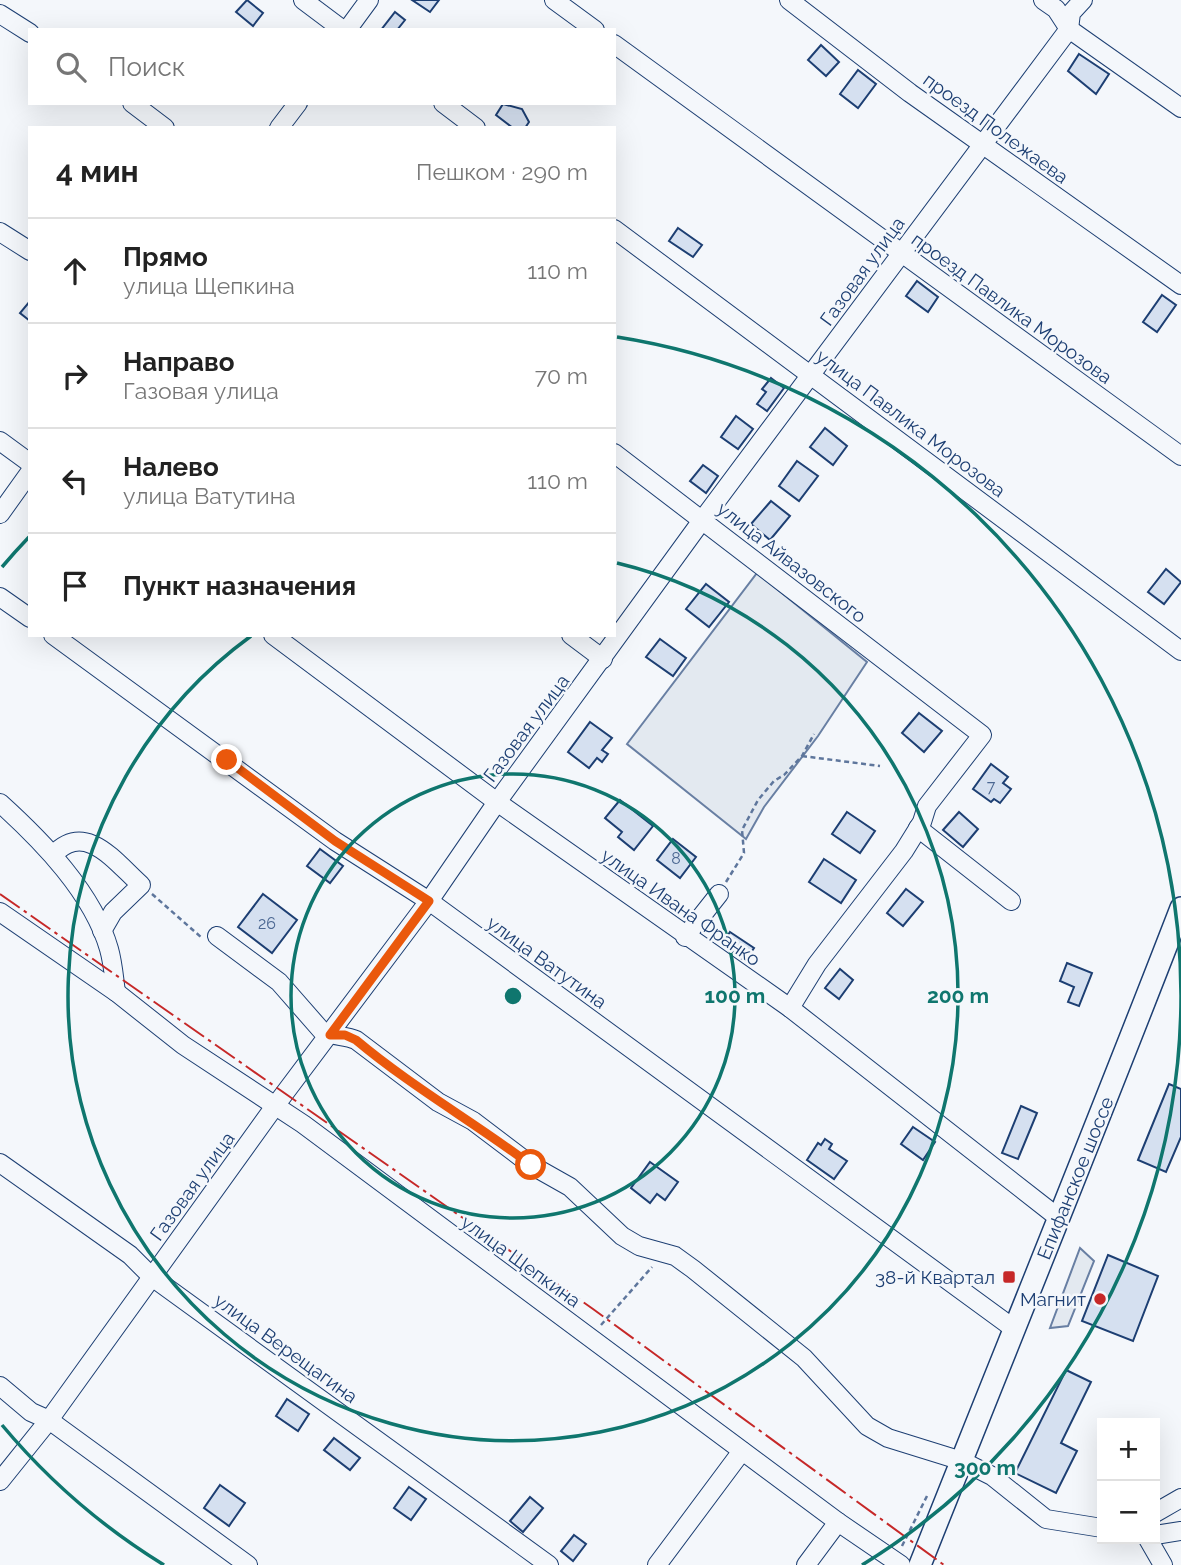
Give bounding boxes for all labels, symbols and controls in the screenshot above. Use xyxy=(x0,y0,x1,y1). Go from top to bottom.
search box xyxy=(28,28,616,105)
icon: search xyxy=(52,48,90,86)
text: Поиск xyxy=(108,52,185,82)
street label: проезд Полежаева xyxy=(919,68,1073,188)
text: 4 мин xyxy=(56,154,139,189)
text: Пешком · 290 m xyxy=(416,158,588,185)
street label: Газовая улица xyxy=(815,212,909,330)
street label: проезд Павлика Морозова xyxy=(908,228,1116,388)
text: Прямо xyxy=(123,242,208,272)
icon: ahead xyxy=(56,252,94,290)
text: 110 m xyxy=(527,257,588,284)
text: улица Щепкина xyxy=(123,272,295,299)
street label: улица Павлика Морозова xyxy=(812,345,1010,501)
text: Направо xyxy=(123,347,234,377)
icon: right xyxy=(56,357,94,395)
text: 70 m xyxy=(535,362,588,389)
text: Газовая улица xyxy=(123,377,279,404)
text: Налево xyxy=(123,452,219,482)
icon: left xyxy=(56,462,94,500)
text: 110 m xyxy=(527,467,588,494)
text: улица Ватутина xyxy=(123,482,296,509)
street label: улица Айвазовского xyxy=(713,497,871,627)
icon: arrive xyxy=(56,567,94,605)
text: Пункт назначения xyxy=(123,571,356,601)
street label: Газовая улица xyxy=(479,670,573,786)
route end xyxy=(211,744,242,775)
house number: 7 xyxy=(987,777,996,796)
street label: улица Ивана Франко xyxy=(597,844,765,970)
house number: 8 xyxy=(671,849,681,868)
street label: улица Ватутина xyxy=(483,911,611,1013)
house number: 26 xyxy=(258,914,276,933)
text: 100 m xyxy=(705,983,765,1008)
text: 200 m xyxy=(927,983,989,1008)
centre of rings xyxy=(501,984,525,1008)
street label: Епифанское шоссе xyxy=(1032,1093,1118,1263)
street label: Газовая улица xyxy=(145,1127,239,1245)
route start xyxy=(515,1149,546,1180)
street label: улица Щепкина xyxy=(457,1210,585,1312)
place label: 38-й Квартал xyxy=(875,1266,995,1288)
marker: 38-й Квартал xyxy=(1001,1269,1017,1285)
place label: Магнит xyxy=(1020,1288,1086,1310)
street label: улица Верещагина xyxy=(210,1289,362,1407)
marker: Магнит xyxy=(1092,1291,1108,1307)
map controls xyxy=(1097,1418,1160,1544)
button: + xyxy=(1097,1418,1160,1481)
text: 300 m xyxy=(954,1455,1016,1480)
button: − xyxy=(1097,1481,1160,1544)

